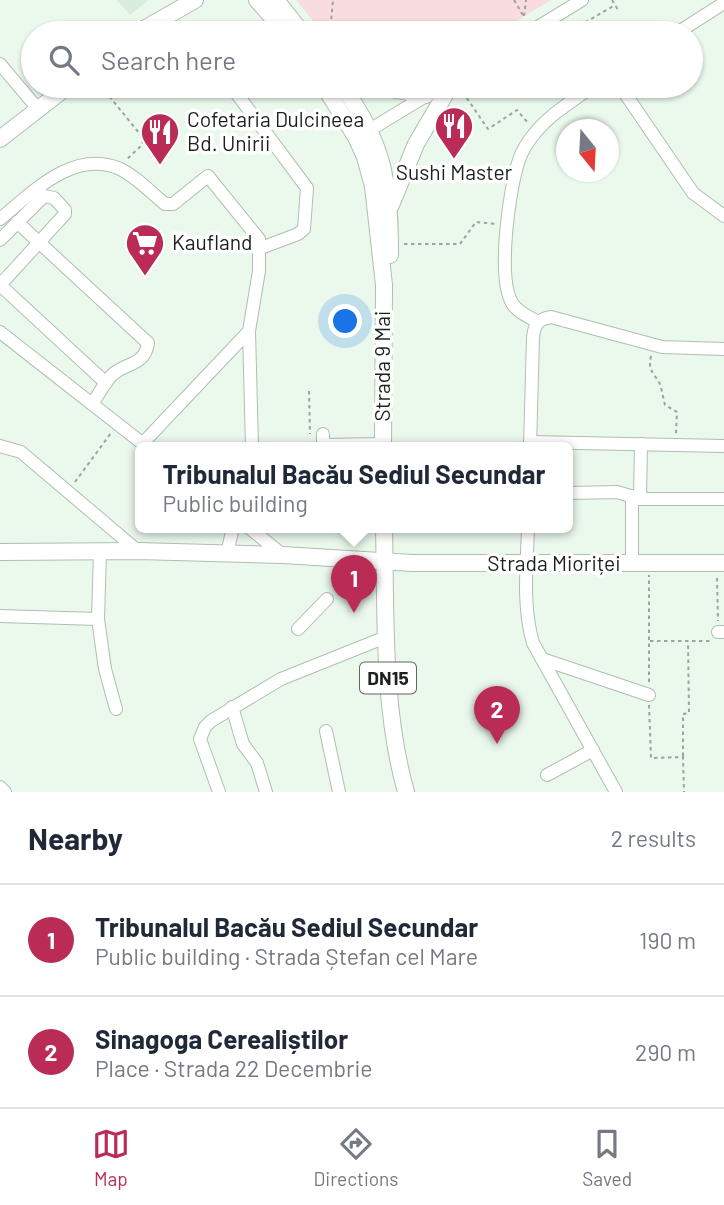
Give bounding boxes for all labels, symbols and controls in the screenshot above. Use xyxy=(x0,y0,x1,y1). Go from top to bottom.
search box xyxy=(21,21,703,98)
icon: search xyxy=(45,41,83,79)
text: Search here xyxy=(101,44,236,75)
restaurant icon: Sushi Master xyxy=(433,105,475,160)
place label: Cofetaria Dulcineea Bd. Unirii xyxy=(187,106,364,155)
restaurant icon: Cofetaria Dulcineea Bd. Unirii xyxy=(139,111,181,166)
north arrow xyxy=(556,119,619,182)
place label: Sushi Master xyxy=(396,159,513,184)
supermarket icon: Kaufland xyxy=(124,222,166,277)
place label: Kaufland xyxy=(172,229,253,254)
your location xyxy=(328,304,362,338)
street label: Strada 9 Mai xyxy=(369,311,394,421)
popup xyxy=(135,442,573,533)
text: Tribunalul Bacău Sediul Secundar xyxy=(162,458,546,489)
text: Public building xyxy=(162,489,308,517)
street label: Strada Mioriței xyxy=(487,550,621,575)
pin: 1 xyxy=(331,555,377,613)
road number: DN15 xyxy=(360,663,416,694)
pin: 2 xyxy=(474,686,520,744)
text: Nearby xyxy=(28,820,123,856)
text: 2 results xyxy=(611,824,696,852)
text: Tribunalul Bacău Sediul Secundar xyxy=(95,911,478,942)
text: 1 xyxy=(47,926,55,954)
text: 190 m xyxy=(639,926,696,954)
text: Public building · Strada Ștefan cel Mare xyxy=(95,942,478,970)
text: Sinagoga Cerealiștilor xyxy=(95,1023,348,1054)
text: 2 xyxy=(45,1038,57,1066)
text: 290 m xyxy=(635,1038,696,1066)
text: Place · Strada 22 Decembrie xyxy=(95,1054,373,1082)
tab: Map xyxy=(92,1125,130,1190)
tab: Directions xyxy=(314,1125,399,1190)
tab: Saved xyxy=(582,1125,632,1190)

